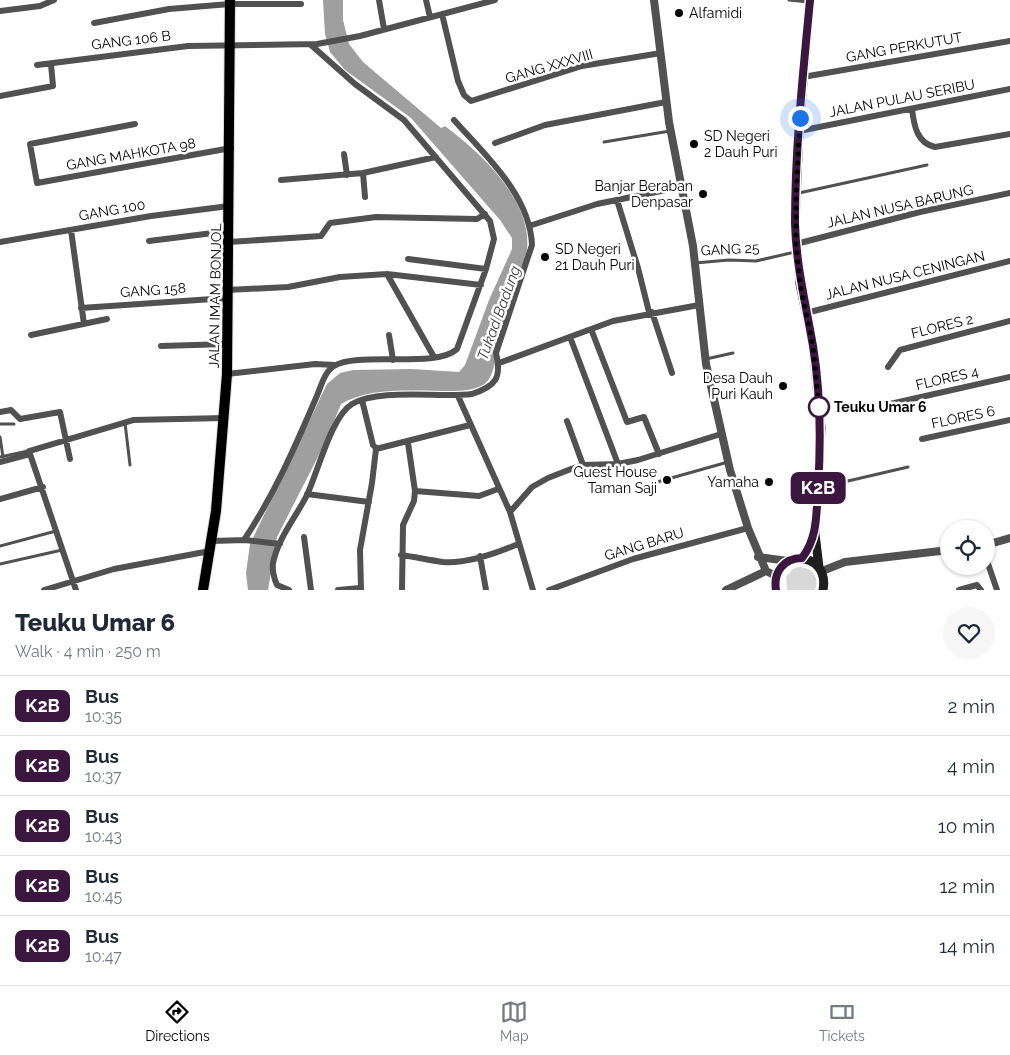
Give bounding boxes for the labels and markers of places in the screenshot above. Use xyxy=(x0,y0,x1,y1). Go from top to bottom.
place label: Alfamidi xyxy=(689,5,742,21)
marker: Alfamidi xyxy=(673,7,685,19)
place label: SD Negeri 2 Dauh Puri xyxy=(704,128,778,160)
marker: SD Negeri 2 Dauh Puri xyxy=(688,138,700,150)
place label: Banjar Beraban Denpasar xyxy=(594,178,693,210)
marker: Banjar Beraban Denpasar xyxy=(697,188,709,200)
place label: SD Negeri 21 Dauh Puri xyxy=(555,241,634,273)
marker: SD Negeri 21 Dauh Puri xyxy=(539,251,551,263)
place label: Desa Dauh Puri Kauh xyxy=(703,370,773,402)
marker: Desa Dauh Puri Kauh xyxy=(777,380,789,392)
marker: Teuku Umar 6 xyxy=(808,396,830,418)
place label: Teuku Umar 6 xyxy=(834,399,927,415)
place label: Guest House Taman Saji xyxy=(574,464,657,496)
marker: Guest House Taman Saji xyxy=(661,474,673,486)
place label: Yamaha xyxy=(707,474,759,490)
marker: Yamaha xyxy=(763,476,775,488)

